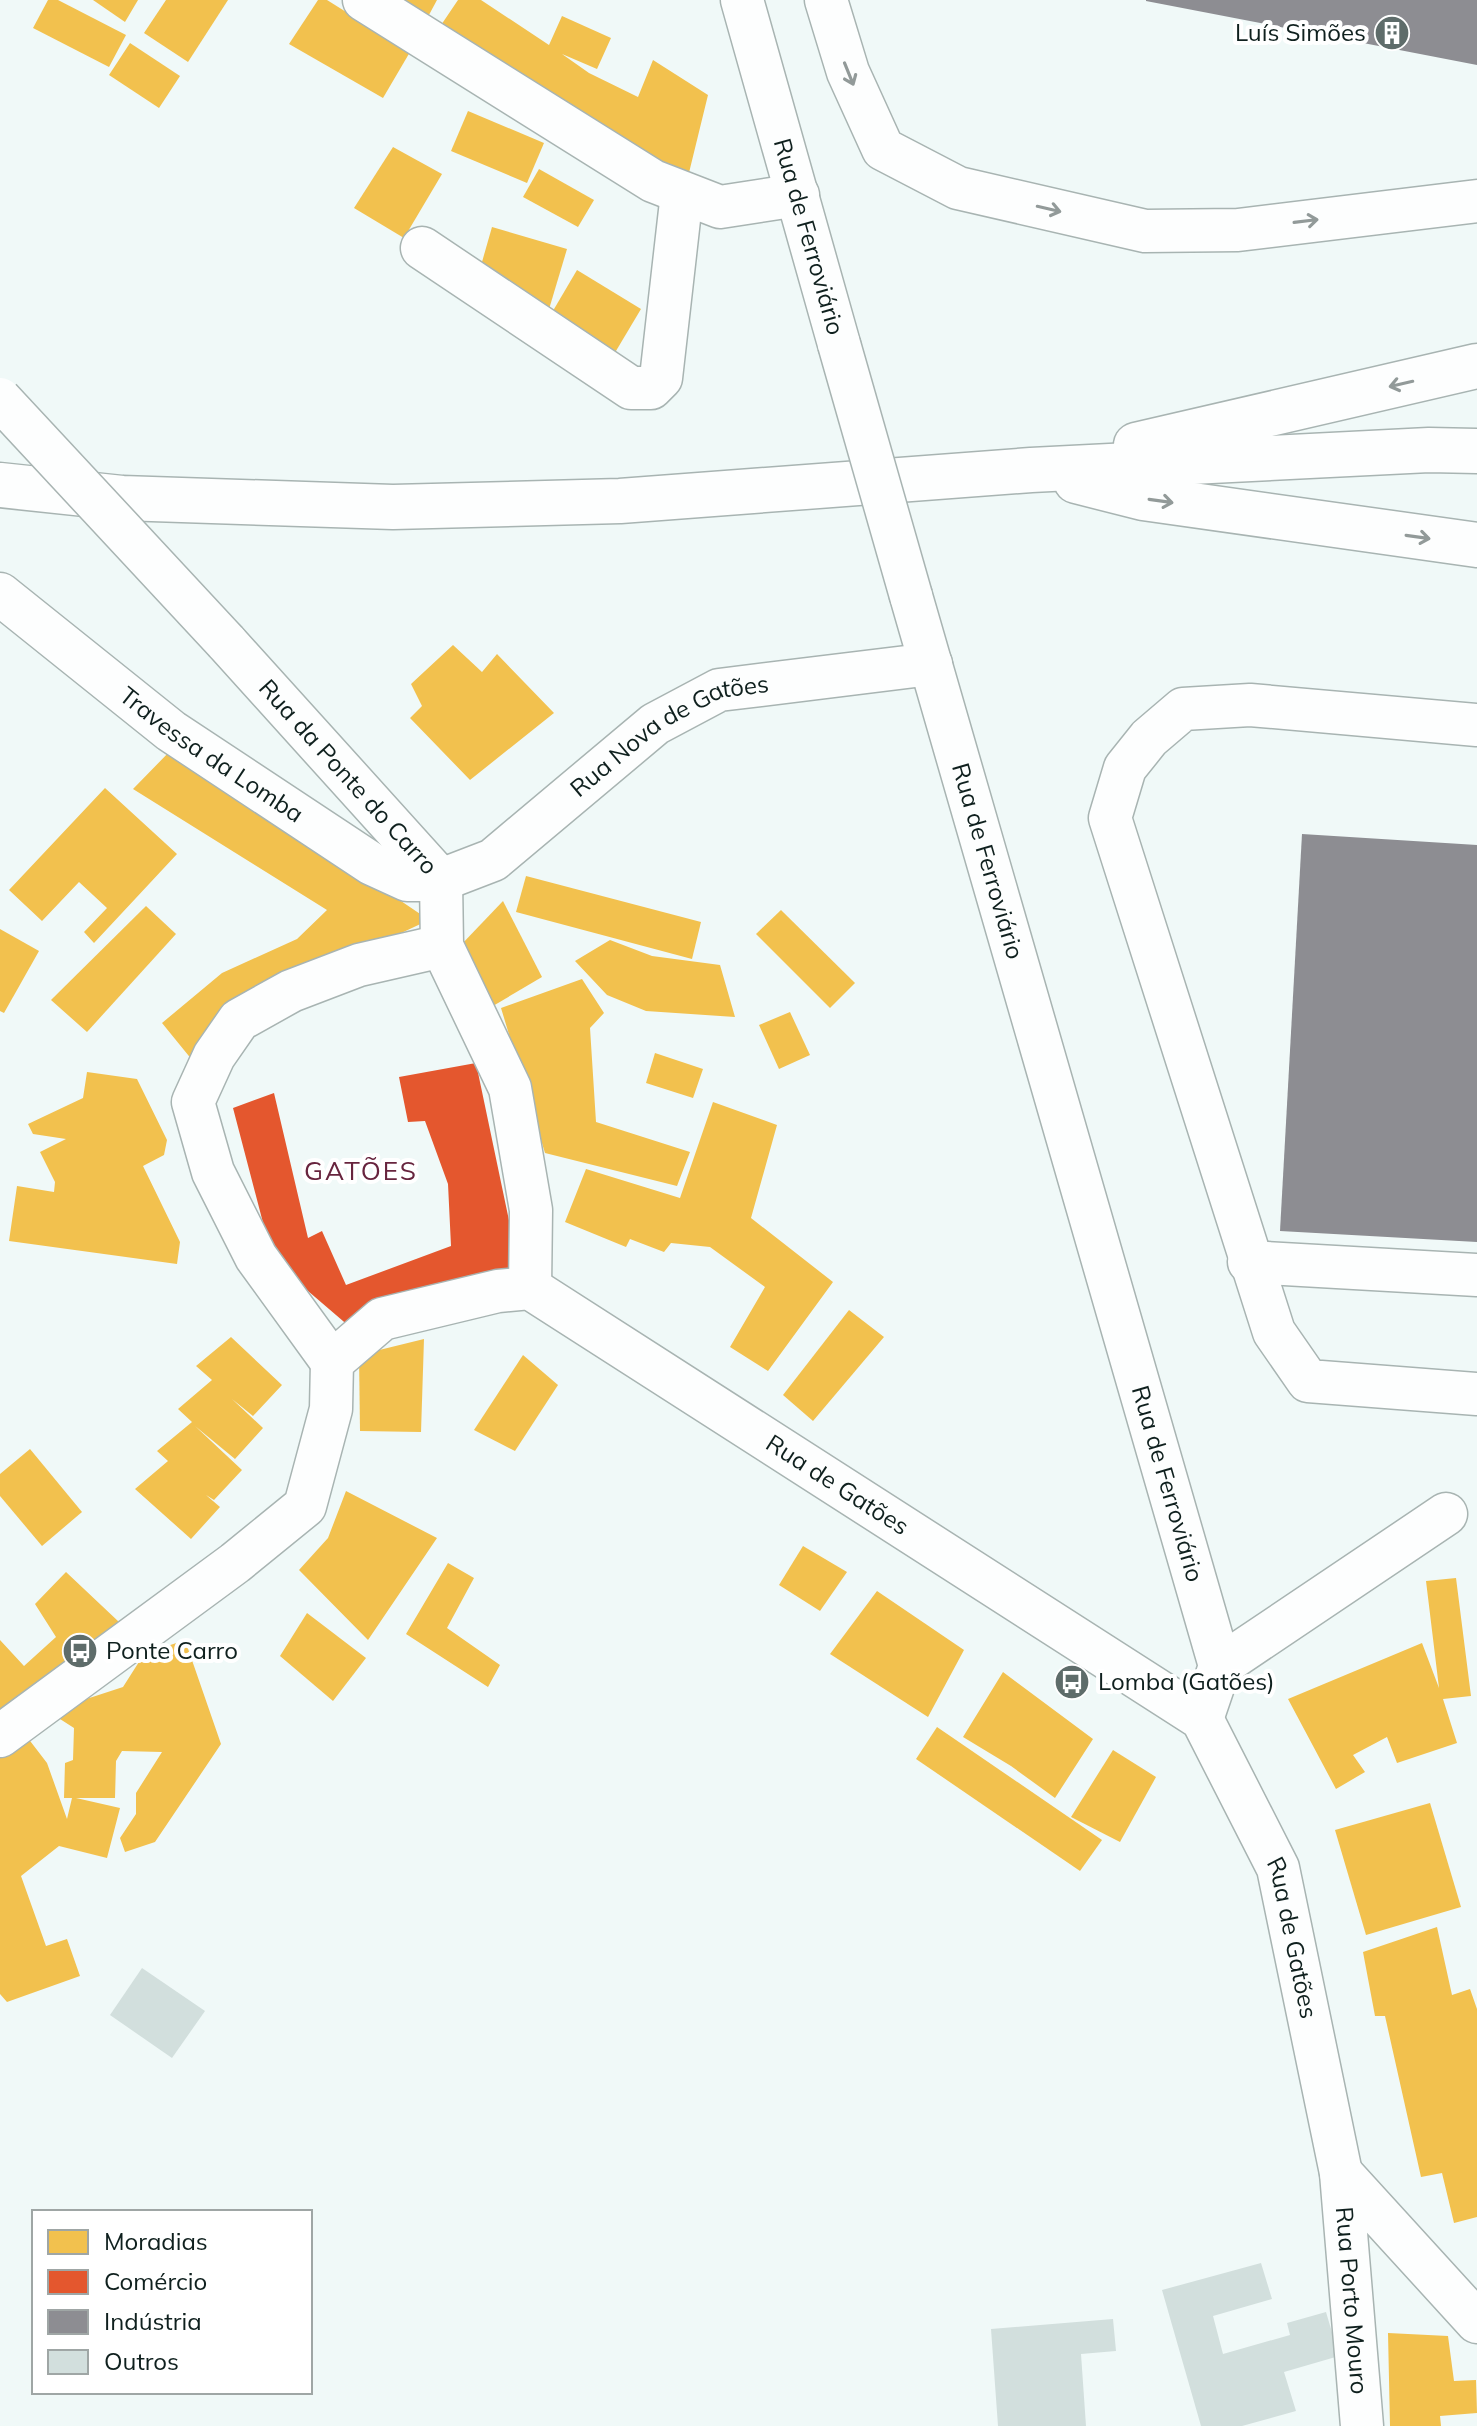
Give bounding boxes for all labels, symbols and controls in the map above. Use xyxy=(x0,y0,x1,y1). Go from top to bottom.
building icon: Luís Simões xyxy=(1373,14,1411,52)
place label: Luís Simões xyxy=(1235,17,1366,47)
one-way arrow xyxy=(843,61,858,86)
street label: Rua de Ferroviário xyxy=(768,135,852,338)
one-way arrow xyxy=(1035,202,1061,217)
one-way arrow xyxy=(1292,214,1319,229)
one-way arrow xyxy=(1389,377,1414,392)
one-way arrow xyxy=(1148,494,1173,509)
one-way arrow xyxy=(1405,530,1431,545)
street label: Rua Nova de Gatões xyxy=(563,668,770,803)
street label: Rua da Ponte do Carro xyxy=(253,673,445,880)
street label: Travessa da Lomba xyxy=(114,680,310,829)
street label: Rua de Ferroviário xyxy=(946,759,1031,962)
district label: GATÕES xyxy=(304,1154,418,1187)
street label: Rua de Ferroviário xyxy=(1126,1382,1211,1585)
street label: Rua de Gatões xyxy=(761,1427,915,1541)
bus stop icon: Ponte Carro xyxy=(61,1632,99,1670)
place label: Ponte Carro xyxy=(106,1635,238,1665)
bus stop icon: Lomba (Gatões) xyxy=(1053,1663,1091,1701)
place label: Lomba (Gatões) xyxy=(1098,1666,1275,1696)
street label: Rua de Gatões xyxy=(1261,1851,1325,2021)
street label: Rua Porto Mouro xyxy=(1330,2206,1375,2395)
legend xyxy=(32,2210,312,2394)
text: Moradias xyxy=(104,2226,208,2256)
text: Comércio xyxy=(104,2266,207,2296)
text: Indústria xyxy=(104,2306,202,2336)
text: Outros xyxy=(104,2346,179,2376)

